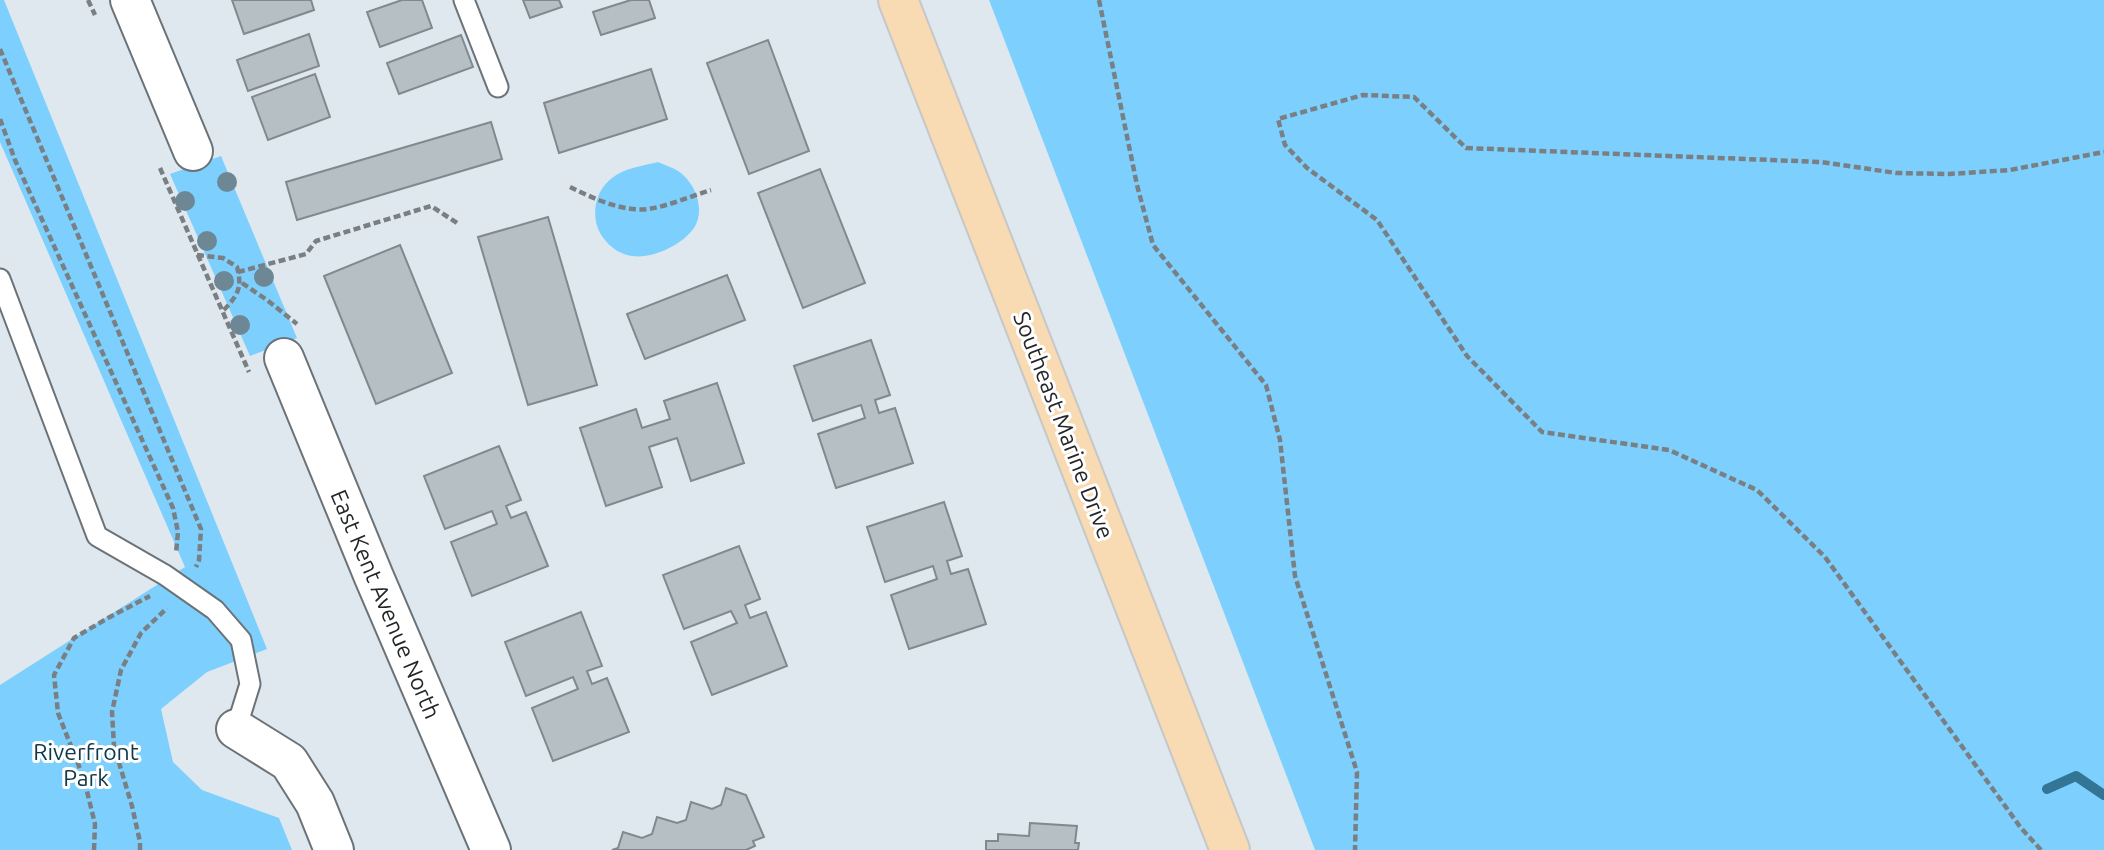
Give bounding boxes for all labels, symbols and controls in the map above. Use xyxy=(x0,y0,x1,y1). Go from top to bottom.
street label: Southeast Marine Drive xyxy=(1009,308,1119,542)
street label: East Kent Avenue North xyxy=(326,486,446,722)
park label: Riverfront Park xyxy=(33,739,139,790)

